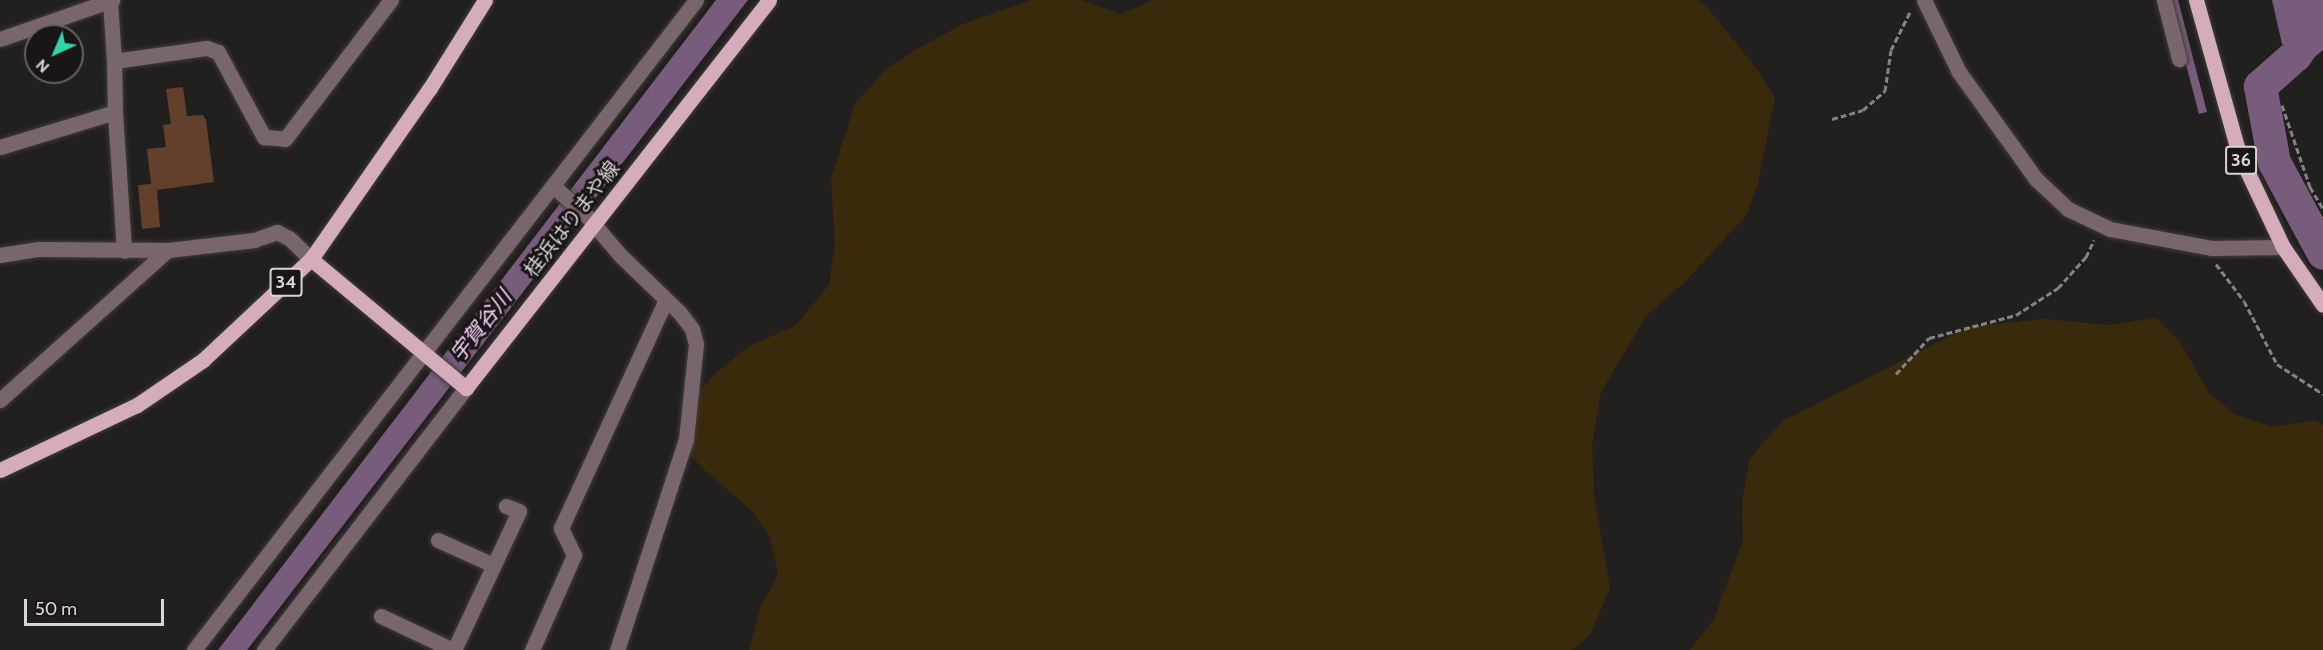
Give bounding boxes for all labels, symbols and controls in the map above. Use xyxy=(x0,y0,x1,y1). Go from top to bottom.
north arrow xyxy=(24,24,84,84)
text: N xyxy=(32,55,53,77)
road number: 36 xyxy=(2224,145,2258,175)
street label: 桂浜はりまや線 xyxy=(519,156,625,282)
road number: 34 xyxy=(270,267,302,297)
water label: 宇賀谷川 xyxy=(445,285,517,367)
scale bar xyxy=(27,587,166,625)
text: 50 m xyxy=(35,598,77,620)

